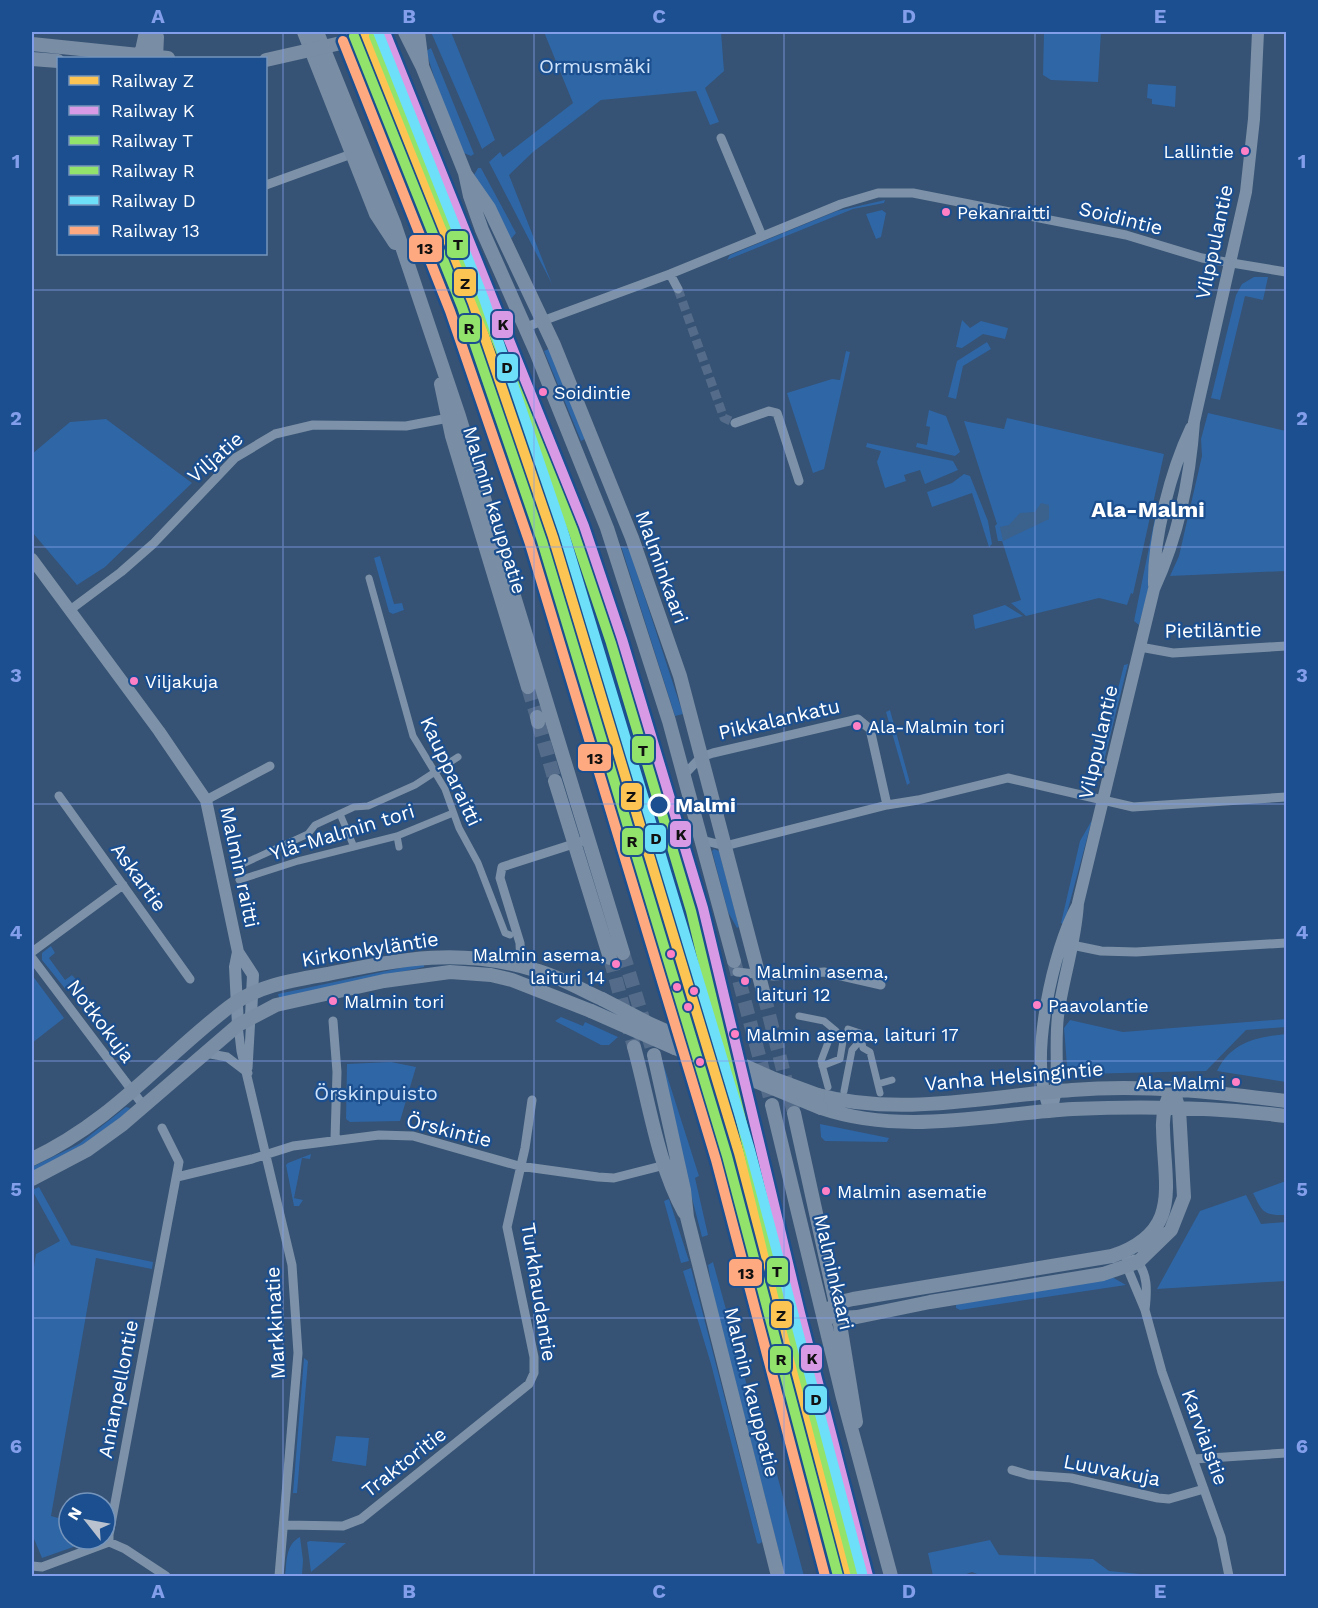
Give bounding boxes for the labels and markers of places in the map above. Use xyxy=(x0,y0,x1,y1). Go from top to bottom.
place label: Lallintie xyxy=(1164,141,1234,162)
marker: Lallintie xyxy=(1239,145,1251,157)
place label: Pekanraitti xyxy=(957,202,1050,223)
marker: Pekanraitti xyxy=(940,206,952,218)
place label: Soidintie xyxy=(554,382,631,403)
marker: Soidintie xyxy=(537,386,549,398)
place label: Viljakuja xyxy=(145,671,218,692)
marker: Viljakuja xyxy=(128,675,140,687)
place label: Ala-Malmin tori xyxy=(868,716,1005,737)
marker: Ala-Malmin tori xyxy=(851,720,863,732)
place label: Malmi xyxy=(675,793,736,817)
marker: Malmi xyxy=(648,794,670,816)
place label: Malmin asema, laituri 14 xyxy=(473,944,605,988)
unlabelled marker xyxy=(665,948,677,960)
marker: Malmin asema, laituri 14 xyxy=(610,958,622,970)
place label: Malmin asema, laituri 12 xyxy=(756,961,888,1005)
marker: Malmin asema, laituri 12 xyxy=(739,975,751,987)
unlabelled marker xyxy=(671,981,683,993)
unlabelled marker xyxy=(688,985,700,997)
place label: Malmin tori xyxy=(344,991,444,1012)
marker: Malmin tori xyxy=(327,995,339,1007)
place label: Paavolantie xyxy=(1048,995,1149,1016)
marker: Paavolantie xyxy=(1031,999,1043,1011)
unlabelled marker xyxy=(682,1001,694,1013)
place label: Malmin asema, laituri 17 xyxy=(746,1024,959,1045)
marker: Malmin asema, laituri 17 xyxy=(729,1028,741,1040)
unlabelled marker xyxy=(694,1056,706,1068)
place label: Ala-Malmi xyxy=(1136,1072,1225,1093)
marker: Ala-Malmi xyxy=(1230,1076,1242,1088)
place label: Malmin asematie xyxy=(837,1181,987,1202)
marker: Malmin asematie xyxy=(820,1185,832,1197)

